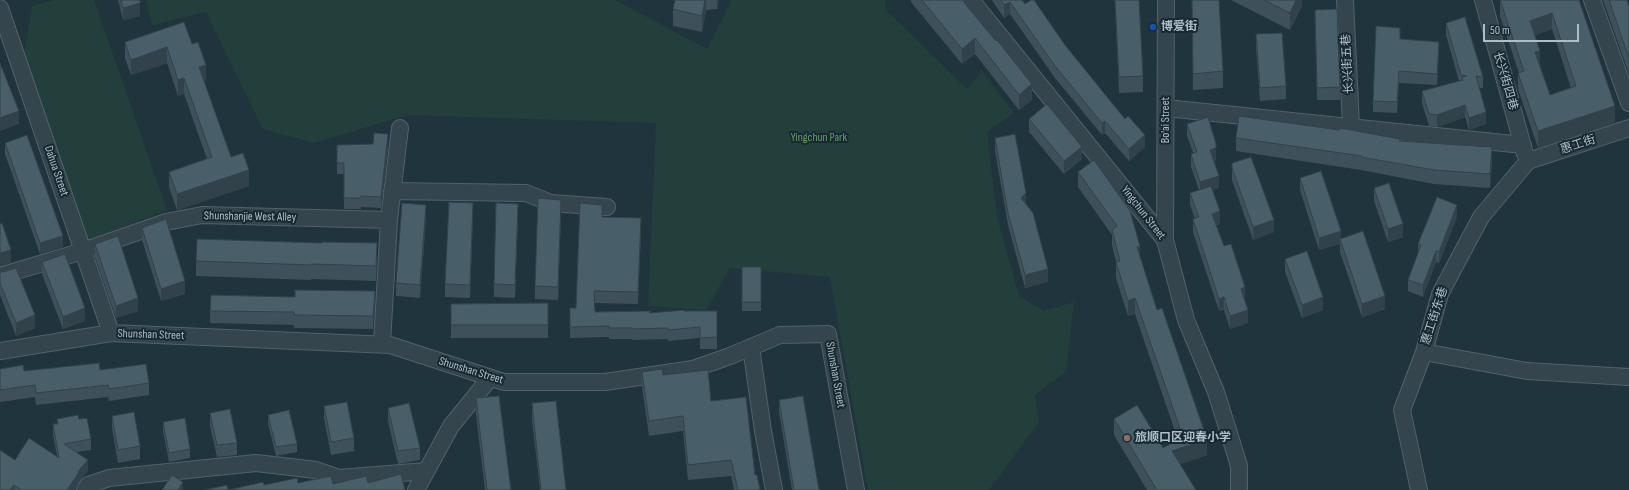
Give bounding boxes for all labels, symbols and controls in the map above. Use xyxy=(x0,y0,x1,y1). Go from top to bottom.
scale bar xyxy=(1485,16,1581,42)
place label: 博爱街 xyxy=(1161,20,1197,34)
marker: 博爱街 xyxy=(1148,22,1158,32)
text: 50 m xyxy=(1490,23,1510,38)
street label: 长兴街五巷 xyxy=(1339,34,1357,94)
street label: 长兴街四巷 xyxy=(1490,50,1520,112)
street label: Bo'ai Street xyxy=(1159,97,1173,143)
park label: Yingchun Park xyxy=(791,131,847,145)
street label: 惠工街 xyxy=(1559,133,1597,157)
street label: Dahua Street xyxy=(41,144,71,198)
street label: Yingchun Street xyxy=(1118,183,1168,243)
street label: Shunshanjie West Alley xyxy=(204,209,296,225)
street label: 惠工街东巷 xyxy=(1419,285,1451,347)
street label: Shunshan Street xyxy=(117,327,185,343)
street label: Shunshan Street xyxy=(822,341,848,409)
street label: Shunshan Street xyxy=(437,354,505,388)
place label: 旅顺口区迎春小学 xyxy=(1135,431,1231,445)
marker: 旅顺口区迎春小学 xyxy=(1122,433,1132,443)

